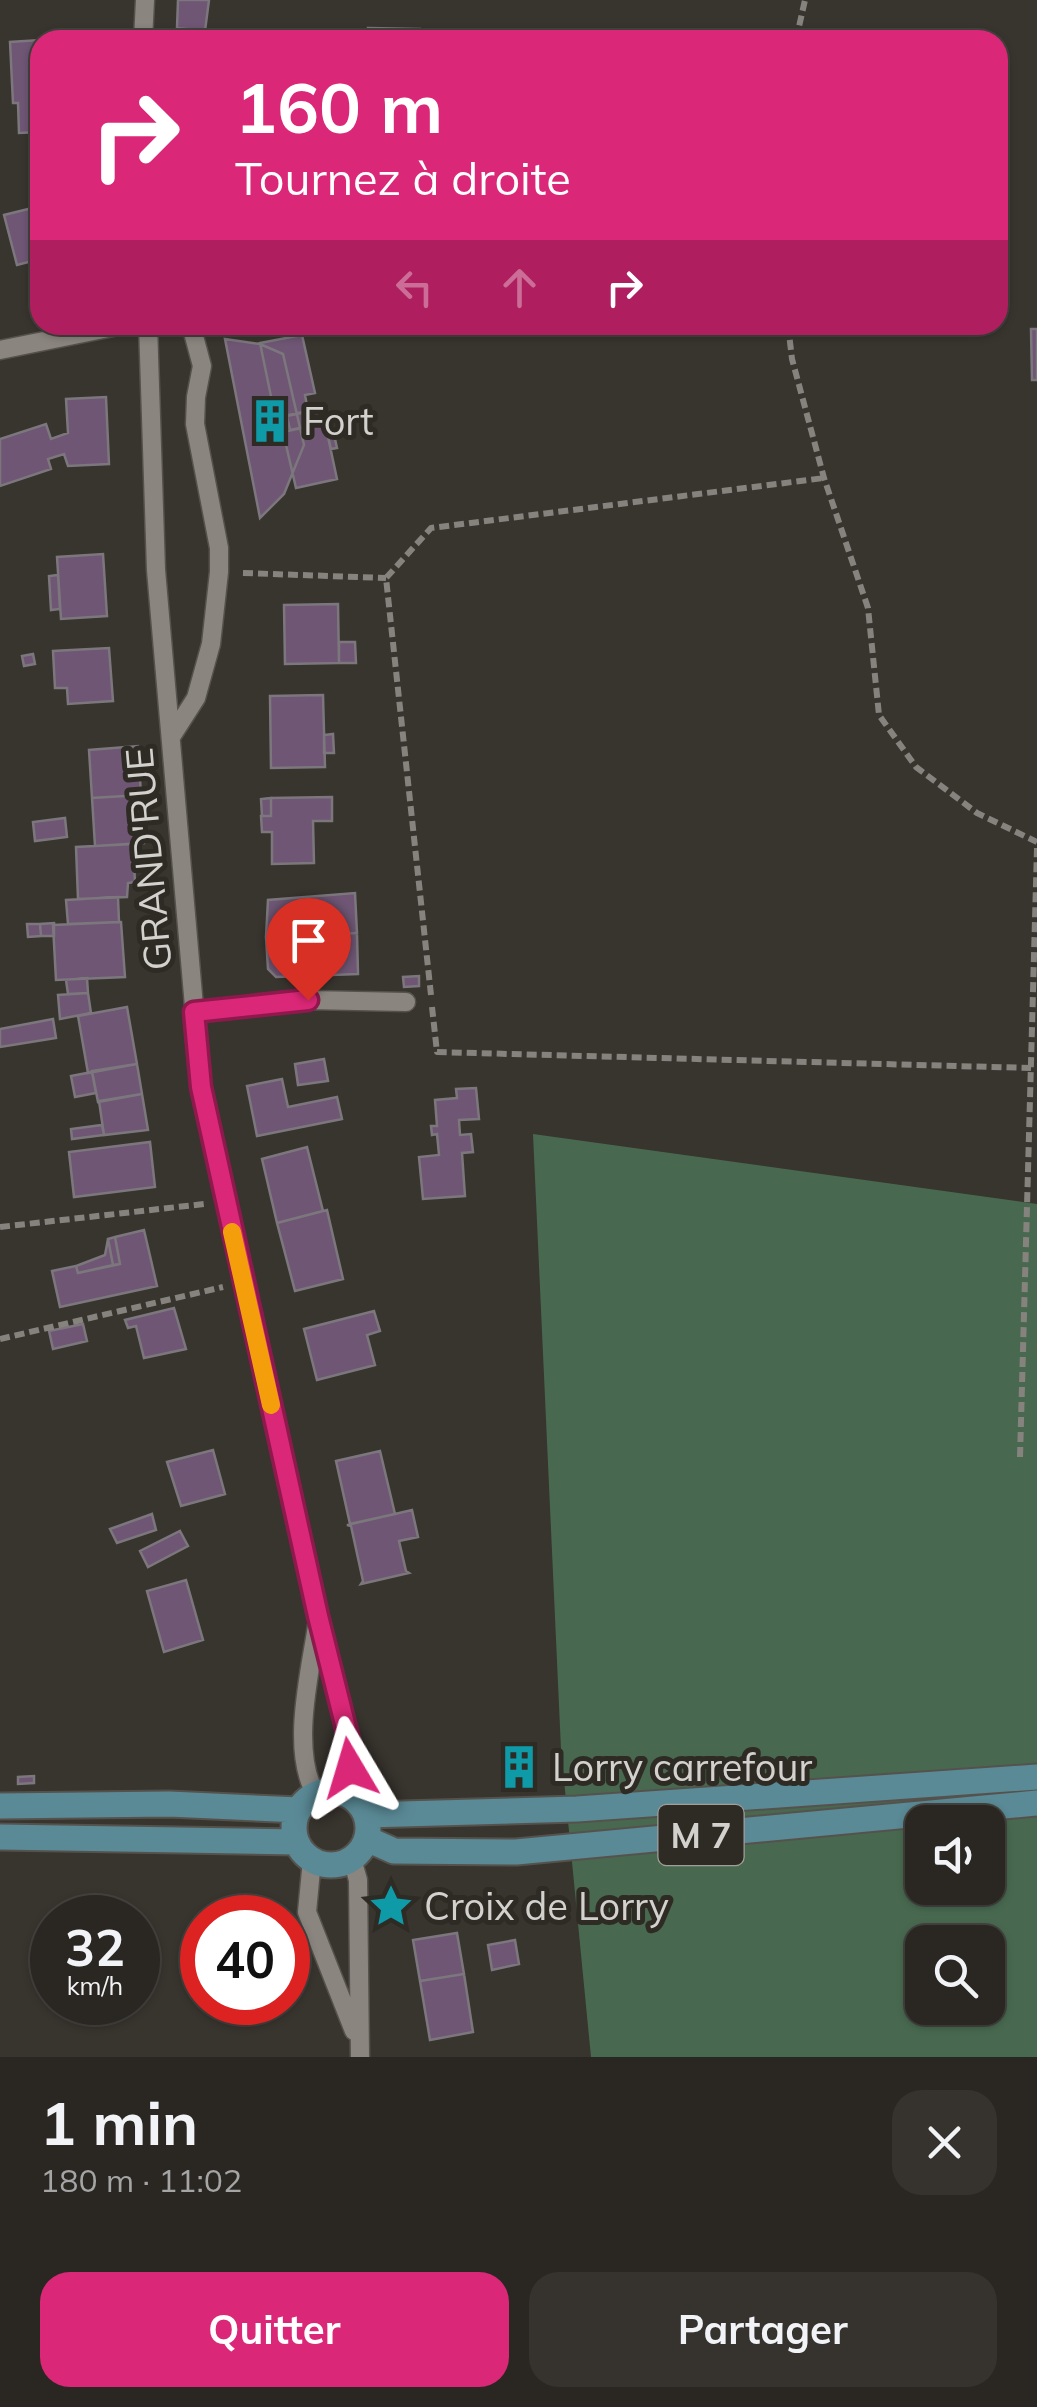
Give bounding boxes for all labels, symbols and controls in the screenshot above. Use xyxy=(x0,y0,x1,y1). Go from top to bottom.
text: 160 m xyxy=(235,63,443,151)
icon: right xyxy=(70,70,200,200)
text: Tournez à droite xyxy=(235,150,571,206)
icon: left xyxy=(387,260,442,315)
icon: ahead xyxy=(492,260,547,315)
icon: right xyxy=(597,260,652,315)
building icon: Fort xyxy=(246,397,294,445)
place label: Fort xyxy=(303,397,373,445)
street label: GRAND'RUE xyxy=(114,746,182,972)
pin xyxy=(266,898,351,1001)
icon: arrive xyxy=(281,913,336,968)
position arrow xyxy=(298,1716,402,1820)
building icon: Lorry carrefour xyxy=(495,1743,543,1791)
place label: Lorry carrefour xyxy=(552,1743,812,1791)
road number: M 7 xyxy=(658,1805,744,1865)
map controls xyxy=(905,1805,1005,2025)
button: sound xyxy=(905,1805,1005,1905)
place icon: Croix de Lorry xyxy=(367,1882,415,1930)
place label: Croix de Lorry xyxy=(424,1882,669,1930)
speed limit sign: 40 xyxy=(180,1895,310,2025)
text: 32 xyxy=(65,1916,125,1979)
button: search xyxy=(905,1925,1005,2025)
text: km/h xyxy=(67,1970,123,2001)
text: 1 min xyxy=(40,2085,198,2160)
button: close xyxy=(892,2090,997,2195)
text: 180 m · 11:02 xyxy=(40,2160,242,2200)
button: Quitter xyxy=(40,2272,509,2387)
button: Partager xyxy=(529,2272,997,2387)

